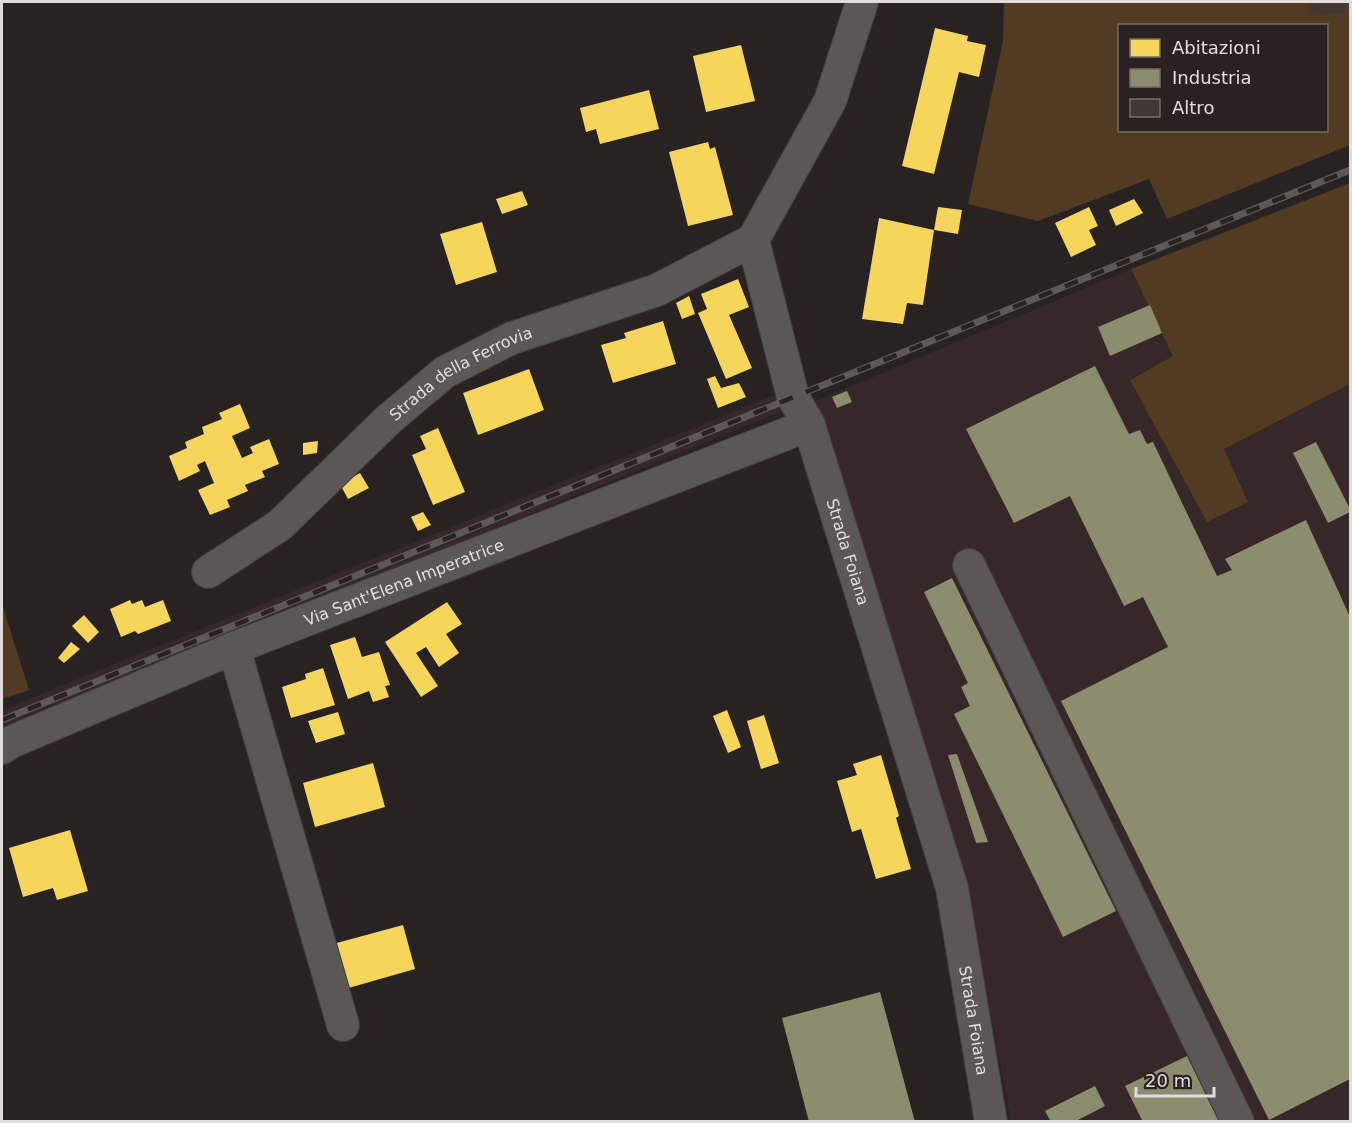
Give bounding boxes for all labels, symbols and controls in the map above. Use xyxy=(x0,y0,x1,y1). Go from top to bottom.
legend xyxy=(1118,24,1328,132)
text: Abitazioni xyxy=(1172,37,1261,58)
text: Industria xyxy=(1172,67,1251,88)
text: Altro xyxy=(1172,97,1214,118)
street label: Strada della Ferrovia xyxy=(386,323,535,425)
street label: Strada Foiana xyxy=(822,496,873,608)
street label: Via Sant'Elena Imperatrice xyxy=(301,535,507,630)
street label: Strada Foiana xyxy=(955,964,992,1077)
scale bar xyxy=(1136,1060,1214,1098)
text: 20 m xyxy=(1145,1070,1191,1091)

